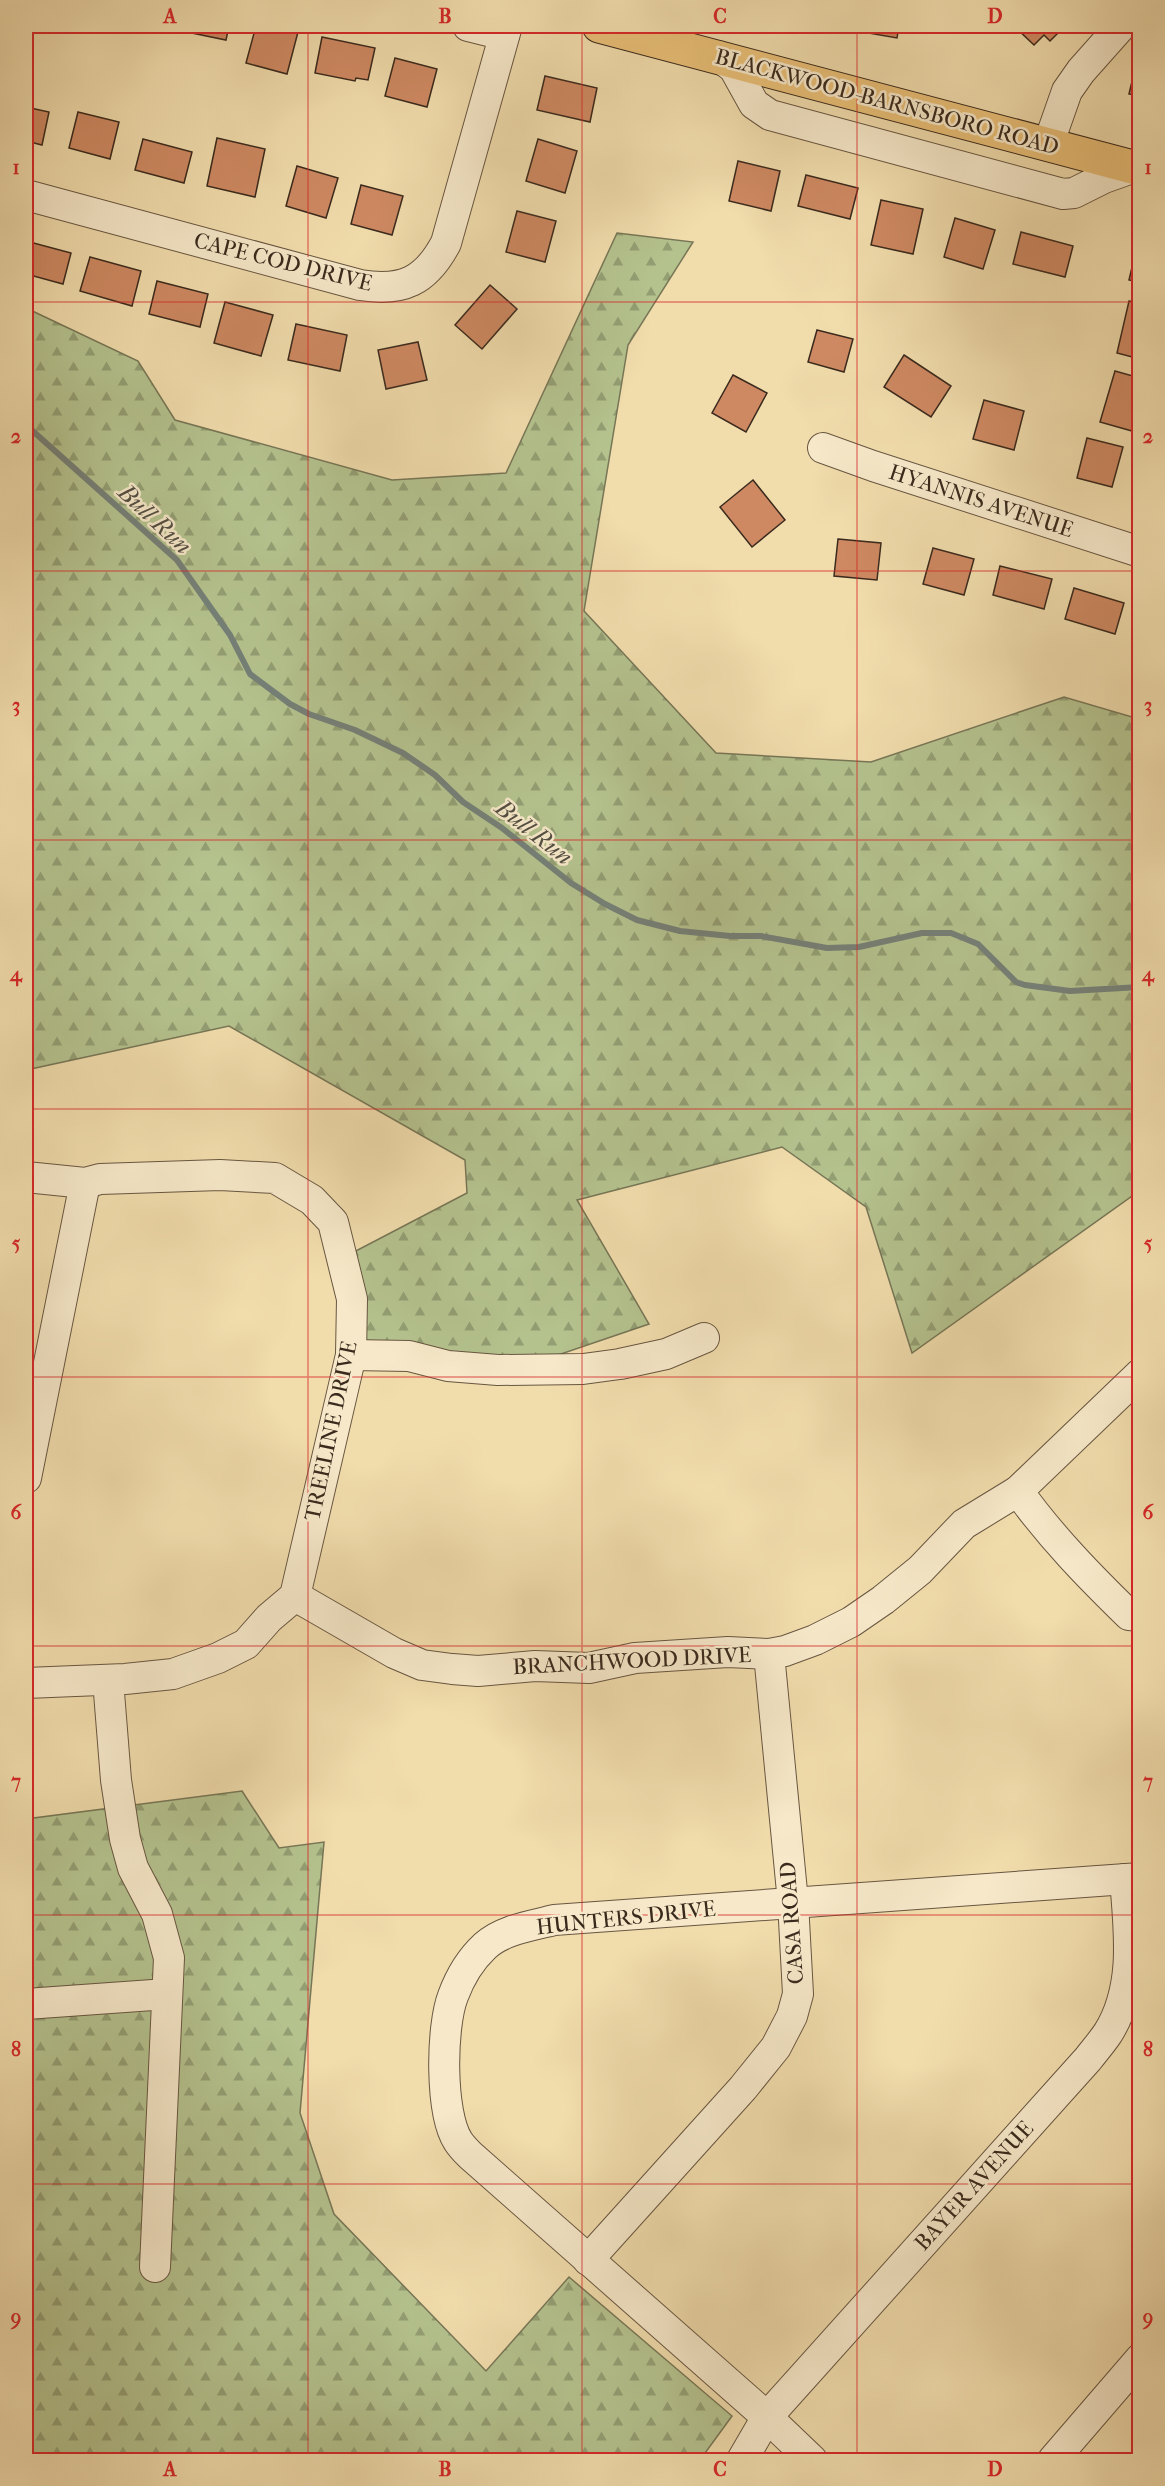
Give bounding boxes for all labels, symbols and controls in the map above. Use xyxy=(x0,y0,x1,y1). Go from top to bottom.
text: A xyxy=(162,5,178,28)
text: B xyxy=(438,5,452,28)
text: C xyxy=(713,5,727,28)
text: D xyxy=(987,5,1003,28)
street label: BLACKWOOD-BARNSBORO ROAD xyxy=(712,44,1062,160)
text: 1 xyxy=(12,156,20,179)
text: 1 xyxy=(1144,156,1152,179)
street label: CAPE COD DRIVE xyxy=(191,227,375,297)
text: 2 xyxy=(11,425,21,448)
text: 2 xyxy=(1143,425,1153,448)
street label: HYANNIS AVENUE xyxy=(886,459,1076,543)
water label: Bull Run xyxy=(111,477,197,560)
text: 3 xyxy=(12,694,20,717)
text: 3 xyxy=(1144,694,1152,717)
water label: Bull Run xyxy=(488,792,578,871)
text: 4 xyxy=(9,963,23,987)
text: 4 xyxy=(1141,963,1155,987)
text: 5 xyxy=(12,1232,21,1255)
text: 5 xyxy=(1144,1232,1153,1255)
street label: TREELINE DRIVE xyxy=(299,1339,363,1523)
text: 6 xyxy=(11,1501,23,1524)
text: 6 xyxy=(1143,1501,1155,1524)
street label: BRANCHWOOD DRIVE xyxy=(512,1642,752,1680)
text: 7 xyxy=(10,1770,21,1793)
text: 7 xyxy=(1142,1770,1153,1793)
street label: CASA ROAD xyxy=(775,1861,809,1985)
street label: HUNTERS DRIVE xyxy=(535,1896,717,1940)
text: 8 xyxy=(11,2038,21,2061)
text: 8 xyxy=(1143,2038,1153,2061)
street label: BAYER AVENUE xyxy=(909,2116,1039,2256)
text: 9 xyxy=(10,2307,21,2330)
text: 9 xyxy=(1142,2307,1153,2330)
text: A xyxy=(162,2458,178,2481)
text: B xyxy=(438,2458,452,2481)
text: C xyxy=(713,2458,727,2481)
text: D xyxy=(987,2458,1003,2481)

